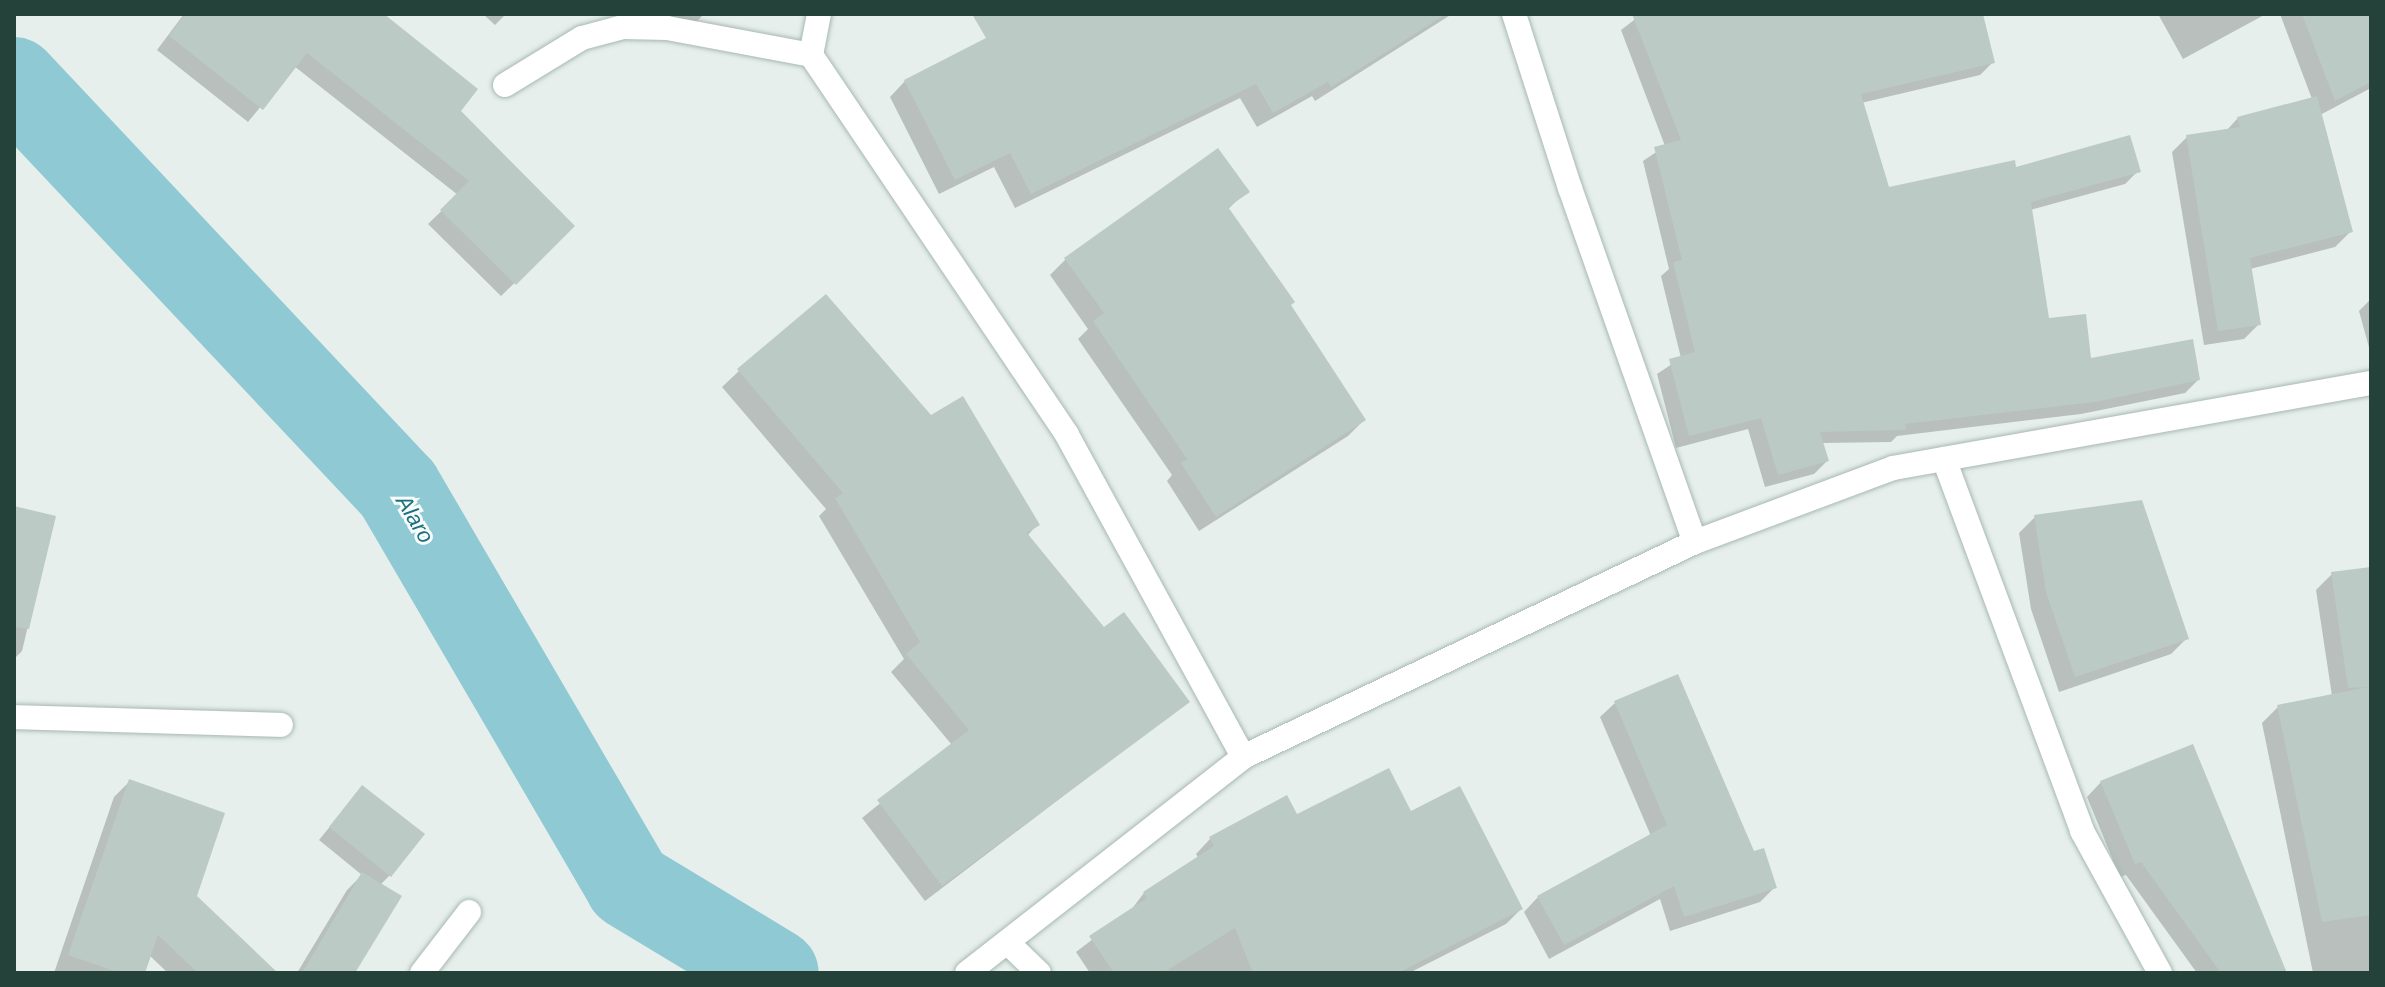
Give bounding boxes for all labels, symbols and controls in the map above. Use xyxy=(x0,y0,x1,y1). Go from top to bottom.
water label: Alaro xyxy=(390,490,440,548)

